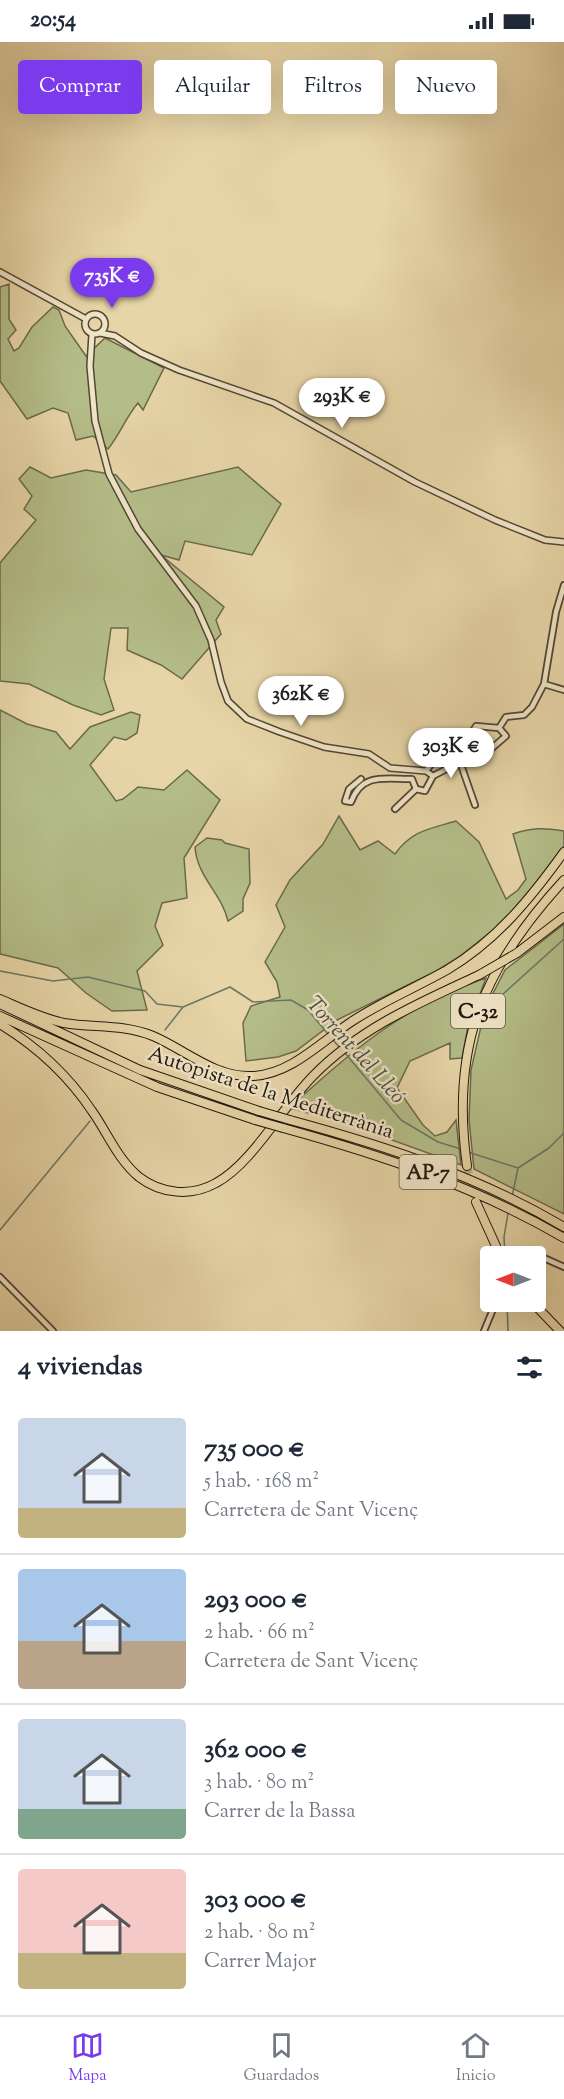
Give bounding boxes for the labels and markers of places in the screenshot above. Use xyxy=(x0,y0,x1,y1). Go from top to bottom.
pin: 735K € xyxy=(63,258,161,309)
pin: 293K € xyxy=(293,378,391,429)
pin: 362K € xyxy=(252,676,350,727)
pin: 303K € xyxy=(402,728,500,779)

